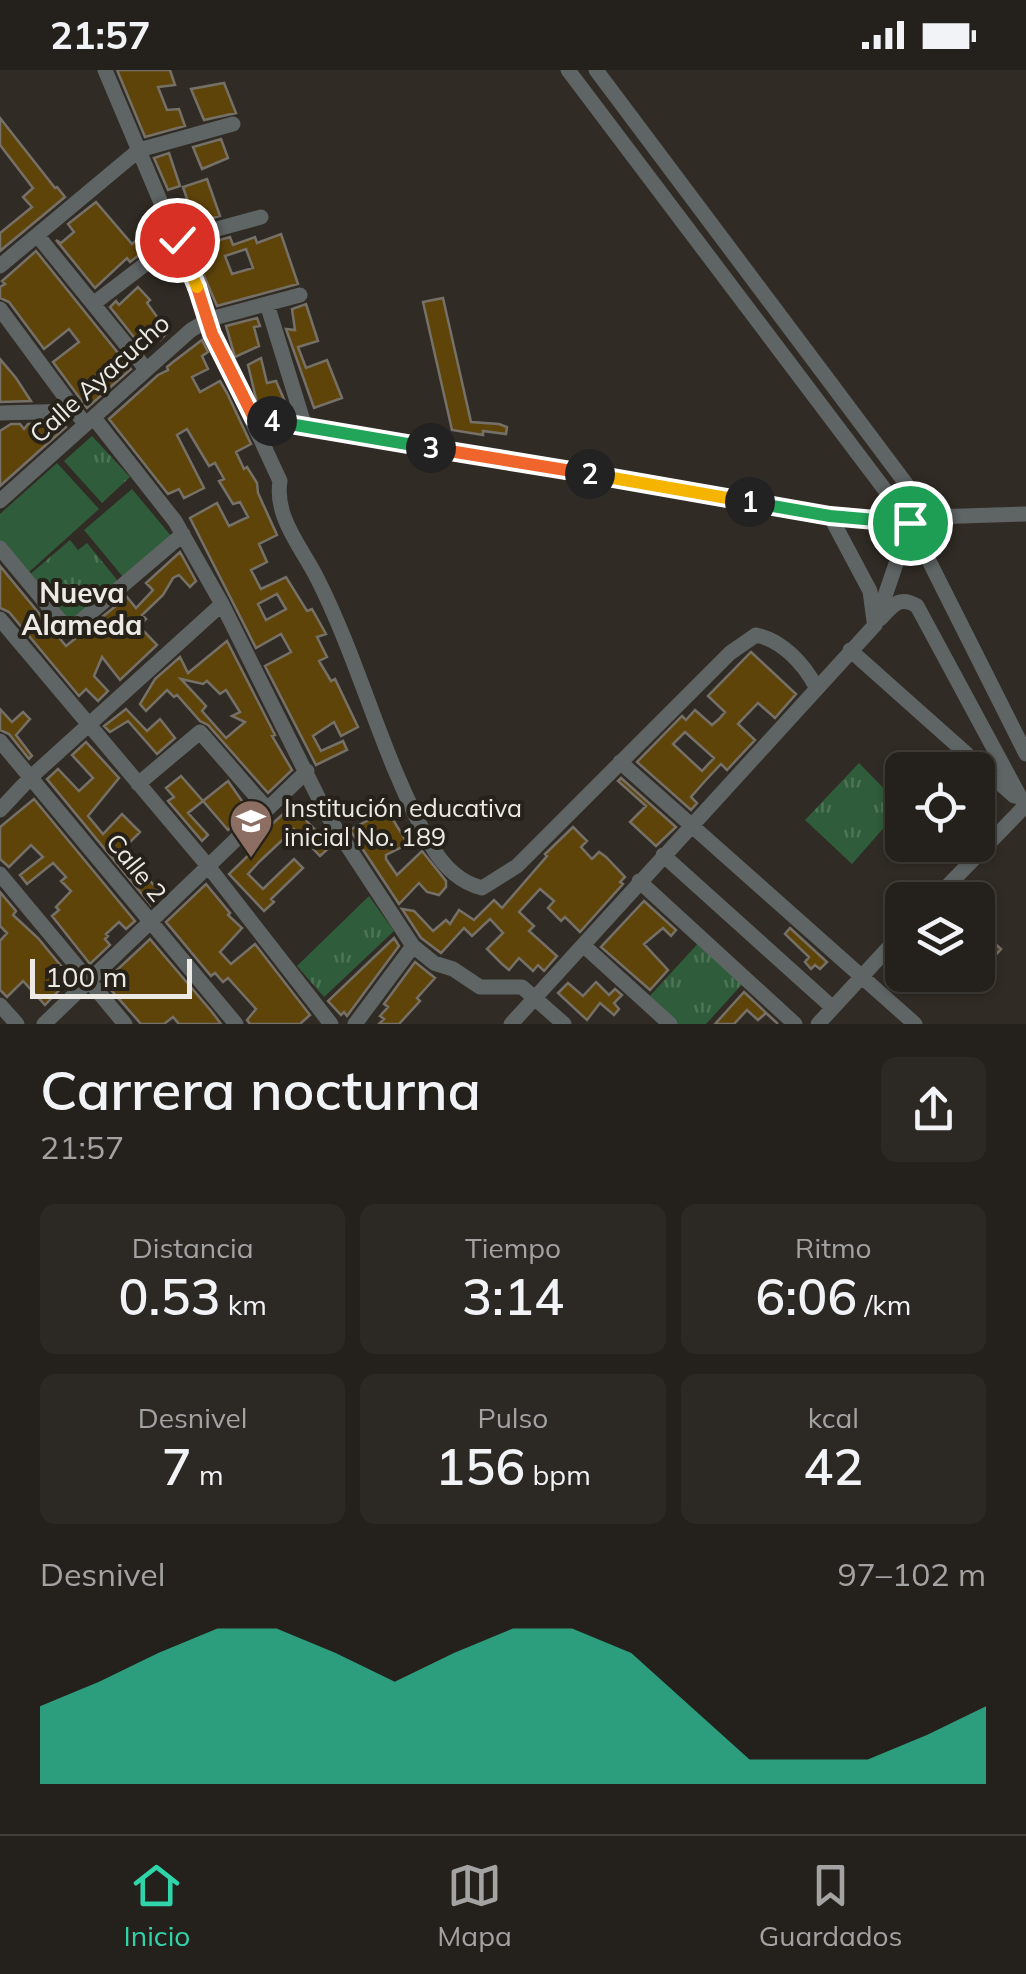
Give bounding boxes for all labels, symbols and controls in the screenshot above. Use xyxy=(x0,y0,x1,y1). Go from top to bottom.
text: 21:57 xyxy=(50,11,151,59)
pin xyxy=(135,198,220,283)
icon: check xyxy=(150,213,205,268)
street label: Calle Ayacucho xyxy=(23,307,175,449)
pin: 4 xyxy=(247,396,297,446)
text: 4 xyxy=(264,403,280,438)
pin: 3 xyxy=(406,423,456,473)
text: 3 xyxy=(423,430,439,465)
pin: 2 xyxy=(565,449,615,499)
text: 2 xyxy=(582,456,598,491)
pin: 1 xyxy=(725,477,775,527)
pin xyxy=(868,481,953,566)
text: 1 xyxy=(742,484,758,519)
icon: arrive xyxy=(883,496,938,551)
district label: Nueva Alameda xyxy=(22,575,142,642)
map controls xyxy=(885,752,995,992)
button: locate xyxy=(885,752,995,862)
place label: Institución educativa inicial No. 189 xyxy=(284,792,522,852)
school or university icon: Institución educativa inicial No. 189 xyxy=(228,798,274,859)
street label: Calle 2 xyxy=(100,827,174,907)
button: layers xyxy=(885,882,995,992)
scale bar xyxy=(30,954,192,998)
text: 100 m xyxy=(45,959,127,994)
text: Carrera nocturna xyxy=(40,1055,481,1124)
button: share xyxy=(881,1057,986,1162)
text: 21:57 xyxy=(40,1127,124,1167)
text: Distancia xyxy=(132,1230,254,1265)
text: Tiempo xyxy=(465,1230,561,1265)
text: Ritmo xyxy=(795,1230,872,1265)
text: 0.53 xyxy=(119,1265,220,1328)
text: 3:14 xyxy=(462,1265,564,1328)
text: 6:06 xyxy=(755,1265,857,1328)
text: km xyxy=(220,1287,267,1322)
text: /km xyxy=(857,1287,911,1322)
text: Desnivel xyxy=(138,1400,248,1435)
text: Pulso xyxy=(478,1400,548,1435)
text: kcal xyxy=(808,1400,859,1435)
text: 7 xyxy=(162,1435,192,1498)
text: 156 xyxy=(435,1435,525,1498)
text: 42 xyxy=(803,1435,863,1498)
text: m xyxy=(192,1457,224,1492)
text: bpm xyxy=(525,1457,591,1492)
text: Desnivel xyxy=(40,1554,165,1594)
text: 97–102 m xyxy=(837,1554,986,1594)
tab: Inicio xyxy=(124,1858,190,1953)
tab: Mapa xyxy=(437,1858,512,1953)
tab: Guardados xyxy=(759,1858,902,1953)

